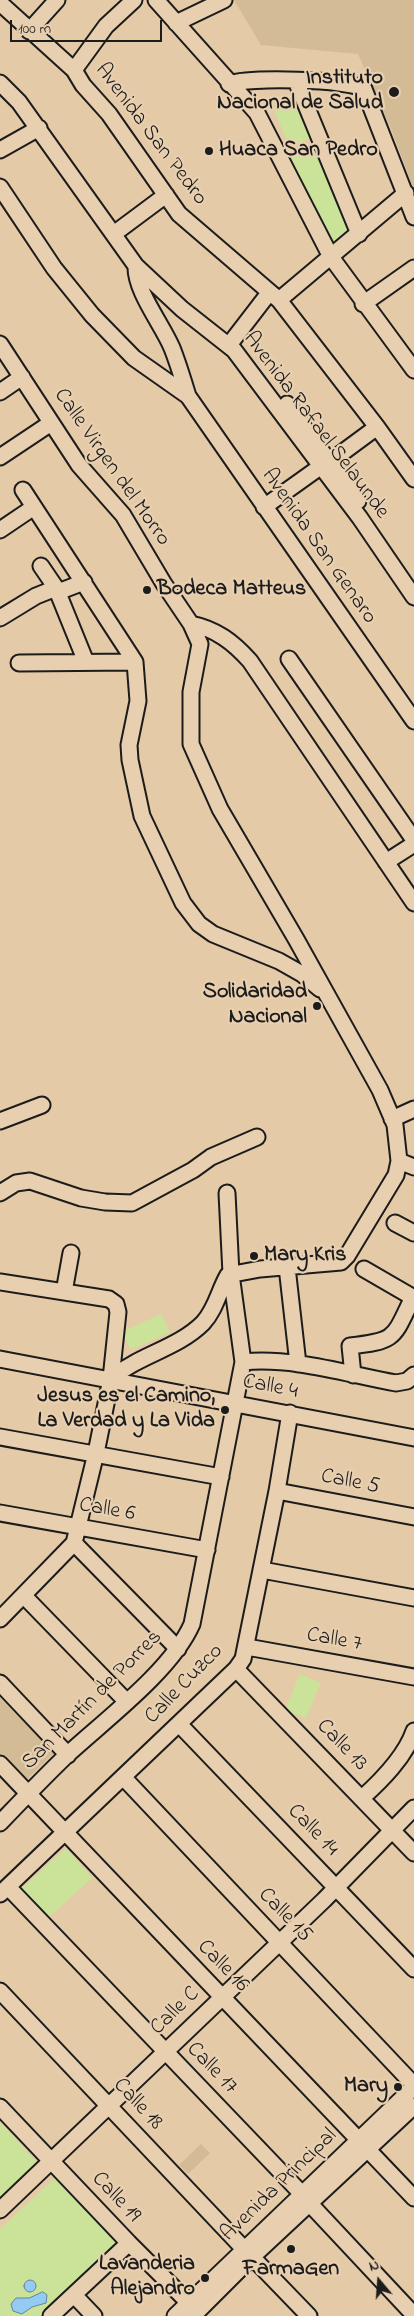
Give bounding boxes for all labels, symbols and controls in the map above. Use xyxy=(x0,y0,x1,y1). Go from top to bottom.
scale bar xyxy=(12,10,165,42)
text: 100 m xyxy=(18,18,51,40)
street label: Avenida San Pedro xyxy=(88,59,212,211)
place label: Instituto Nacional de Salud xyxy=(217,66,383,118)
marker: Instituto Nacional de Salud xyxy=(387,85,401,99)
place label: Huaca San Pedro xyxy=(219,138,378,164)
marker: Huaca San Pedro xyxy=(203,145,215,157)
street label: Avenida Rafael Selaunde xyxy=(236,327,394,525)
street label: Calle Virgen del Morro xyxy=(47,384,175,552)
street label: Avenida San Genaro xyxy=(254,464,382,630)
place label: Bodeca Matteus xyxy=(157,577,306,603)
marker: Bodeca Matteus xyxy=(141,584,153,596)
place label: Solidaridad Nacional xyxy=(203,980,307,1032)
marker: Solidaridad Nacional xyxy=(311,1000,323,1012)
place label: Mary Kris xyxy=(264,1243,346,1269)
marker: Mary Kris xyxy=(248,1250,260,1262)
street label: Calle 4 xyxy=(240,1370,300,1406)
place label: Jesus es el Camino, La Verdad y La Vida xyxy=(37,1384,215,1435)
marker: Jesus es el Camino, La Verdad y La Vida xyxy=(219,1404,231,1416)
street label: Calle 5 xyxy=(318,1464,382,1502)
street label: Calle 6 xyxy=(77,1493,137,1529)
street label: Calle 7 xyxy=(304,1623,364,1659)
street label: San Martín de Porres xyxy=(17,1625,169,1777)
street label: Calle Cuzco xyxy=(140,1639,230,1731)
street label: Calle 13 xyxy=(310,1714,372,1778)
street label: Calle 14 xyxy=(281,1799,343,1863)
street label: Calle 15 xyxy=(251,1883,317,1949)
street label: Calle 16 xyxy=(190,1935,254,1999)
street label: Calle C xyxy=(146,1982,206,2042)
street label: Calle 17 xyxy=(180,2037,242,2101)
street label: Calle 18 xyxy=(106,2073,168,2137)
place label: Mary xyxy=(344,2074,388,2100)
marker: Mary xyxy=(392,2081,404,2093)
street label: Avenida Principal xyxy=(216,2124,344,2248)
street label: Calle 19 xyxy=(85,2167,145,2229)
marker: FarmaGen xyxy=(285,2243,297,2255)
place label: Lavanderia Alejandro xyxy=(99,2252,195,2304)
text: N xyxy=(366,2255,382,2278)
north arrow xyxy=(354,2256,404,2306)
place label: FarmaGen xyxy=(243,2257,339,2283)
marker: Lavanderia Alejandro xyxy=(199,2272,211,2284)

